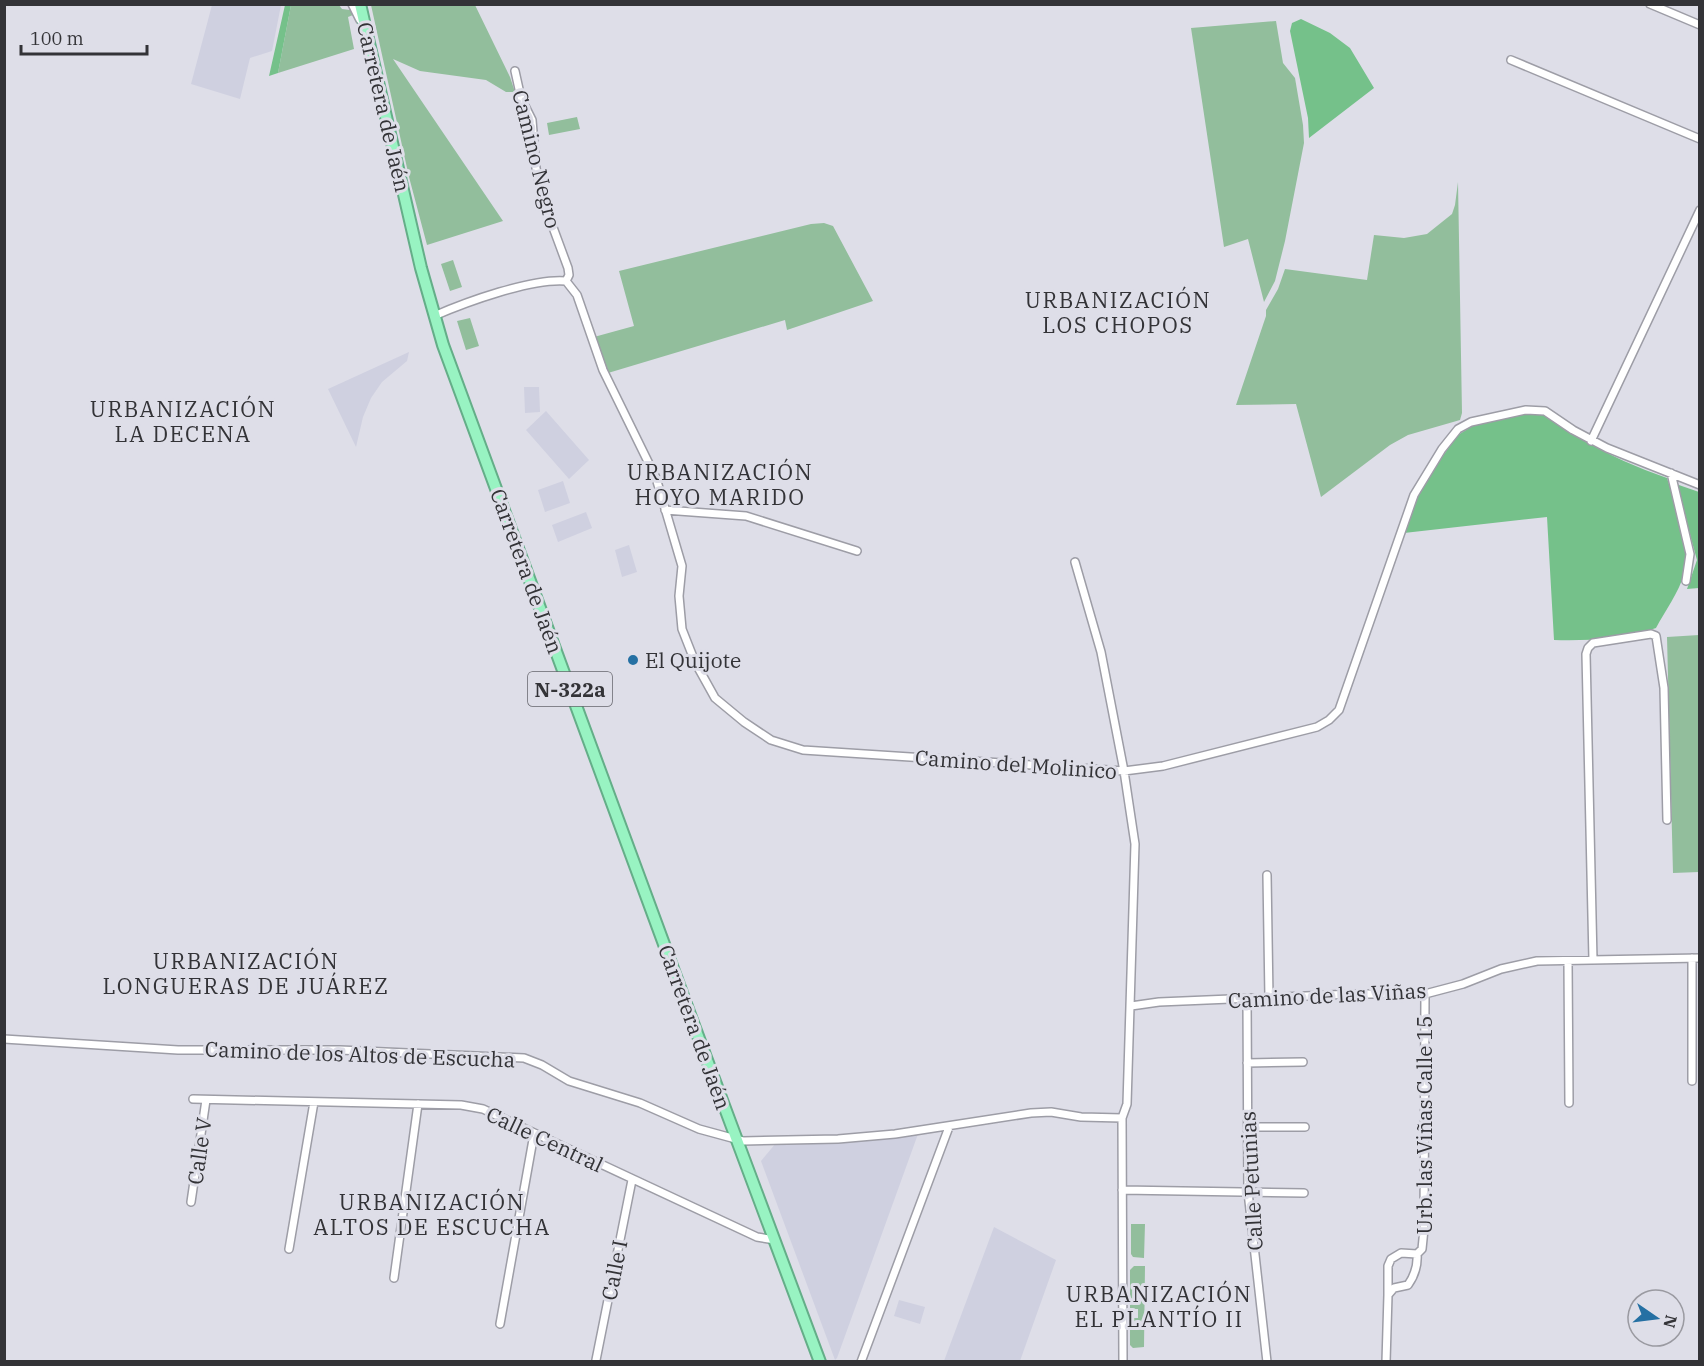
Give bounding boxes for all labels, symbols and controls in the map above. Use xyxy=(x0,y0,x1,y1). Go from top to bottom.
scale bar xyxy=(21,18,147,56)
street label: Carretera de Jaén xyxy=(351,19,417,195)
text: 100 m xyxy=(30,27,84,50)
street label: Camino Negro xyxy=(506,87,568,231)
district label: URBANIZACIÓN LOS CHOPOS xyxy=(1025,285,1211,339)
district label: URBANIZACIÓN LA DECENA xyxy=(90,394,276,448)
district label: URBANIZACIÓN HOYO MARIDO xyxy=(627,457,813,511)
street label: Carretera de Jaén xyxy=(484,485,570,657)
place label: El Quijote xyxy=(645,646,741,674)
marker: El Quijote xyxy=(626,653,640,667)
road number: N-322a xyxy=(528,672,612,706)
street label: Camino del Molinico xyxy=(914,743,1118,785)
street label: Carretera de Jaén xyxy=(652,941,738,1113)
district label: URBANIZACIÓN LONGUERAS DE JUÁREZ xyxy=(103,946,389,1000)
street label: Camino de las Viñas xyxy=(1227,976,1427,1014)
street label: Urb. las Viñas Calle 15 xyxy=(1410,1015,1438,1235)
street label: Camino de los Altos de Escucha xyxy=(204,1035,516,1073)
street label: Calle Central xyxy=(482,1100,608,1178)
street label: Calle Petunias xyxy=(1233,1110,1269,1252)
street label: Calle V xyxy=(180,1116,218,1186)
district label: URBANIZACIÓN ALTOS DE ESCUCHA xyxy=(313,1187,551,1241)
street label: Calle I xyxy=(594,1237,634,1303)
district label: URBANIZACIÓN EL PLANTÍO II xyxy=(1066,1279,1252,1333)
north arrow xyxy=(1626,1288,1686,1348)
text: N xyxy=(1659,1313,1682,1330)

